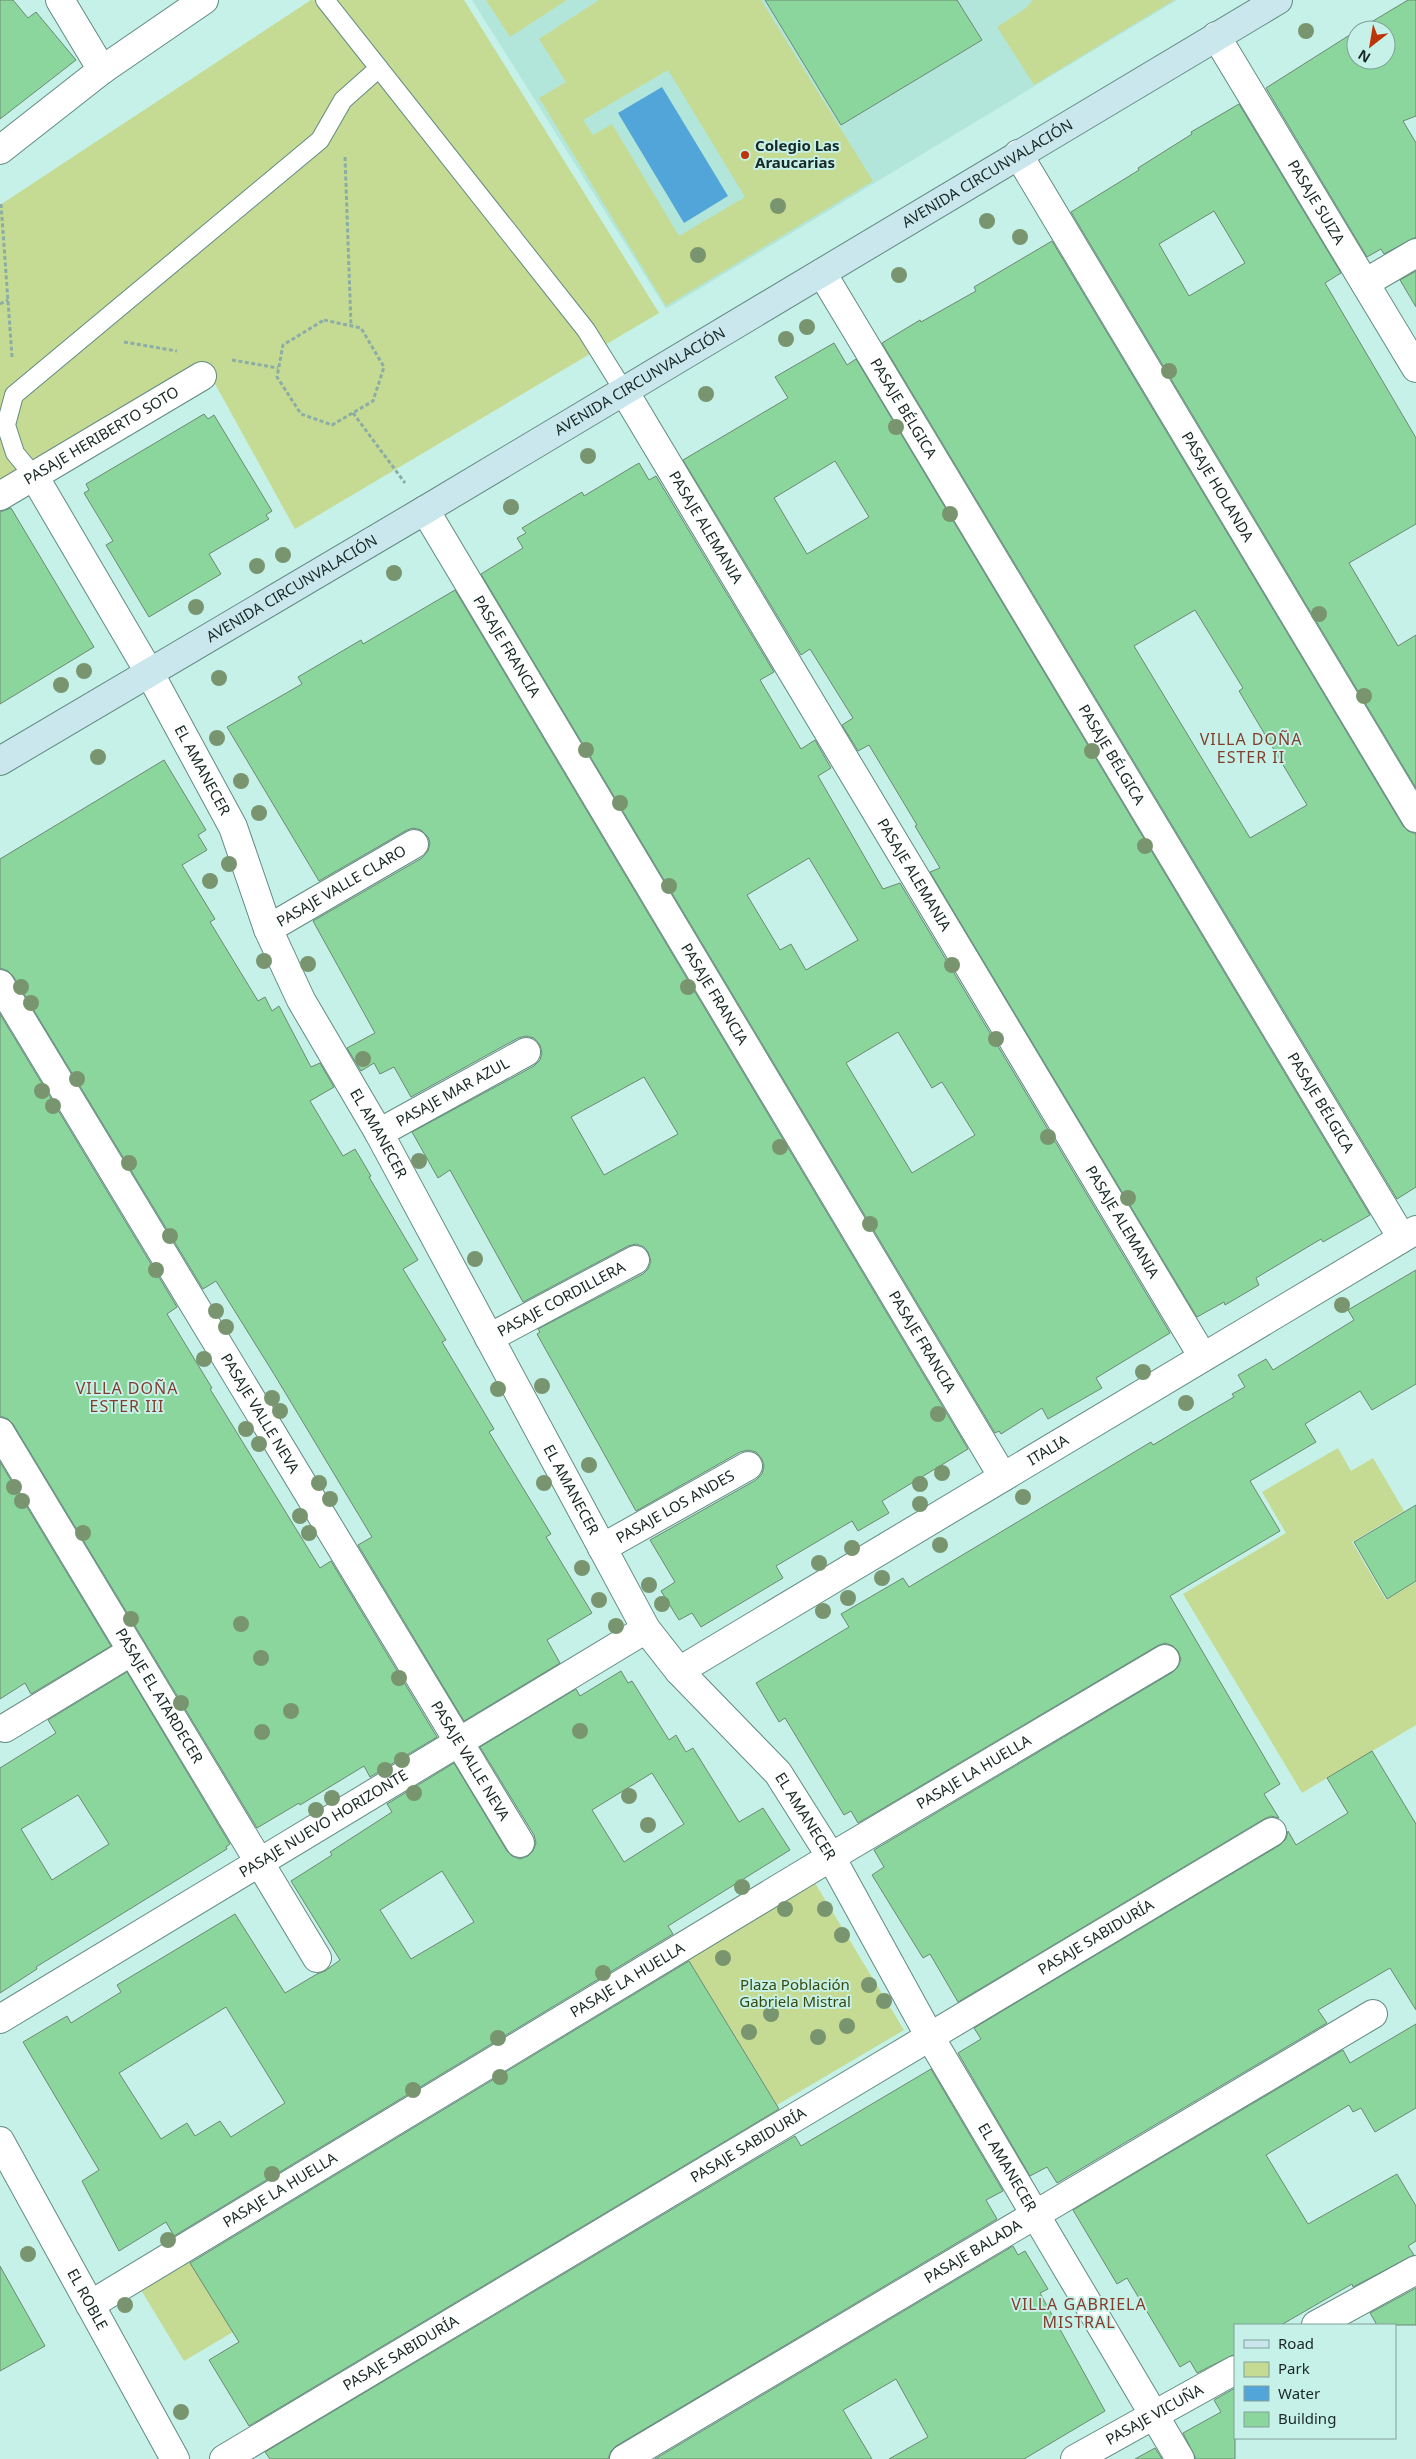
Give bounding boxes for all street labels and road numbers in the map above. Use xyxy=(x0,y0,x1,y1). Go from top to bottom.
street label: AVENIDA CIRCUNVALACIÓN xyxy=(898,114,1076,232)
street label: PASAJE SUIZA xyxy=(1284,156,1350,248)
street label: AVENIDA CIRCUNVALACIÓN xyxy=(550,322,729,439)
street label: PASAJE BÉLGICA xyxy=(866,354,942,462)
street label: PASAJE HERIBERTO SOTO xyxy=(20,381,182,489)
street label: PASAJE HOLANDA xyxy=(1178,428,1259,545)
street label: PASAJE ALEMANIA xyxy=(665,467,748,587)
street label: AVENIDA CIRCUNVALACIÓN xyxy=(202,529,381,646)
street label: PASAJE FRANCIA xyxy=(469,591,546,701)
street label: PASAJE BÉLGICA xyxy=(1075,700,1150,808)
street label: EL AMANECER xyxy=(171,721,236,819)
street label: PASAJE ALEMANIA xyxy=(873,814,956,935)
street label: PASAJE VALLE CLARO xyxy=(272,840,409,931)
street label: PASAJE FRANCIA xyxy=(677,939,754,1049)
street label: PASAJE BÉLGICA xyxy=(1284,1048,1360,1156)
street label: PASAJE MAR AZUL xyxy=(392,1052,512,1131)
street label: EL AMANECER xyxy=(346,1084,413,1182)
street label: PASAJE ALEMANIA xyxy=(1082,1162,1165,1282)
street label: PASAJE CORDILLERA xyxy=(493,1256,629,1341)
street label: PASAJE FRANCIA xyxy=(885,1287,961,1396)
street label: PASAJE VALLE NEVA xyxy=(217,1349,305,1477)
street label: ITALIA xyxy=(1023,1429,1072,1469)
street label: EL AMANECER xyxy=(539,1441,605,1539)
street label: PASAJE LOS ANDES xyxy=(612,1465,738,1547)
street label: PASAJE EL ATARDECER xyxy=(111,1624,209,1767)
street label: PASAJE VALLE NEVA xyxy=(427,1697,515,1824)
street label: PASAJE LA HUELLA xyxy=(912,1729,1035,1813)
street label: PASAJE NUEVO HORIZONTE xyxy=(235,1764,411,1881)
street label: EL AMANECER xyxy=(771,1768,842,1864)
street label: PASAJE SABIDURÍA xyxy=(1034,1894,1157,1979)
street label: PASAJE LA HUELLA xyxy=(566,1937,688,2021)
street label: PASAJE SABIDURÍA xyxy=(686,2102,810,2187)
street label: EL AMANECER xyxy=(974,2119,1042,2215)
street label: PASAJE LA HUELLA xyxy=(219,2147,341,2231)
street label: PASAJE BALADA xyxy=(920,2214,1025,2287)
street label: EL ROBLE xyxy=(63,2265,113,2333)
street label: PASAJE SABIDURÍA xyxy=(339,2310,462,2395)
street label: PASAJE VICUÑA xyxy=(1102,2379,1207,2449)

